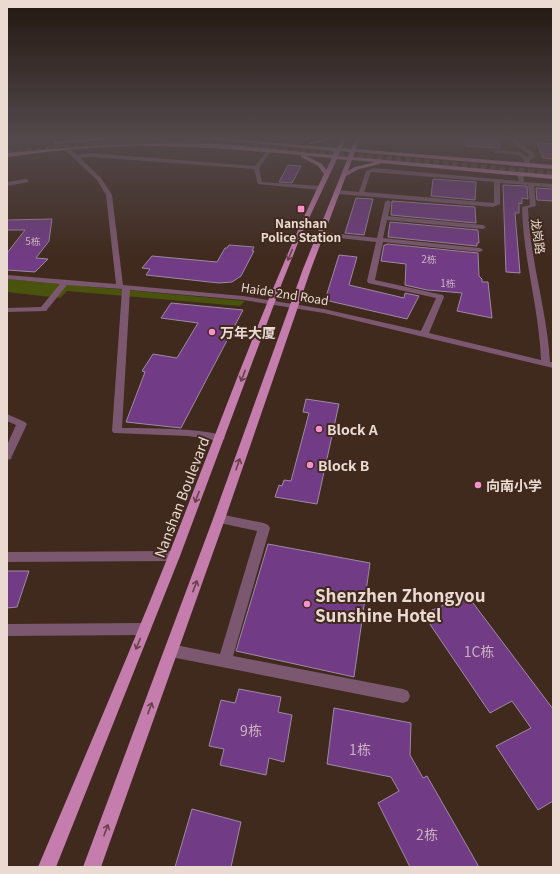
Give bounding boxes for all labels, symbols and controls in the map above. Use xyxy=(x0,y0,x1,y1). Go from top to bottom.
marker: Nanshan Police Station xyxy=(296,204,306,214)
place label: Nanshan Police Station xyxy=(261,214,341,245)
street label: 龙岗路 xyxy=(528,217,550,255)
house number: 5栋 xyxy=(25,233,41,248)
one-way arrow xyxy=(285,248,293,260)
house number: 2栋 xyxy=(421,251,437,266)
house number: 1栋 xyxy=(440,275,456,290)
street label: Haide 2nd Road xyxy=(240,278,330,308)
place label: 万年大厦 xyxy=(220,322,276,342)
marker: 万年大厦 xyxy=(207,327,217,337)
one-way arrow xyxy=(238,369,246,381)
place label: Block A xyxy=(327,419,379,439)
marker: Block A xyxy=(314,424,324,434)
street label: Nanshan Boulevard xyxy=(149,434,213,560)
place label: Block B xyxy=(318,455,369,475)
one-way arrow xyxy=(235,458,243,470)
marker: Block B xyxy=(305,460,315,470)
place label: 向南小学 xyxy=(486,475,542,495)
marker: 向南小学 xyxy=(473,480,483,490)
one-way arrow xyxy=(192,491,200,503)
one-way arrow xyxy=(191,581,199,593)
place label: Shenzhen Zhongyou Sunshine Hotel xyxy=(315,582,486,627)
marker: Shenzhen Zhongyou Sunshine Hotel xyxy=(302,599,312,609)
one-way arrow xyxy=(134,638,141,650)
house number: 1C栋 xyxy=(464,641,494,661)
one-way arrow xyxy=(147,703,155,715)
house number: 9栋 xyxy=(240,720,262,740)
house number: 1栋 xyxy=(349,739,371,759)
house number: 2栋 xyxy=(416,824,438,844)
one-way arrow xyxy=(102,825,110,837)

